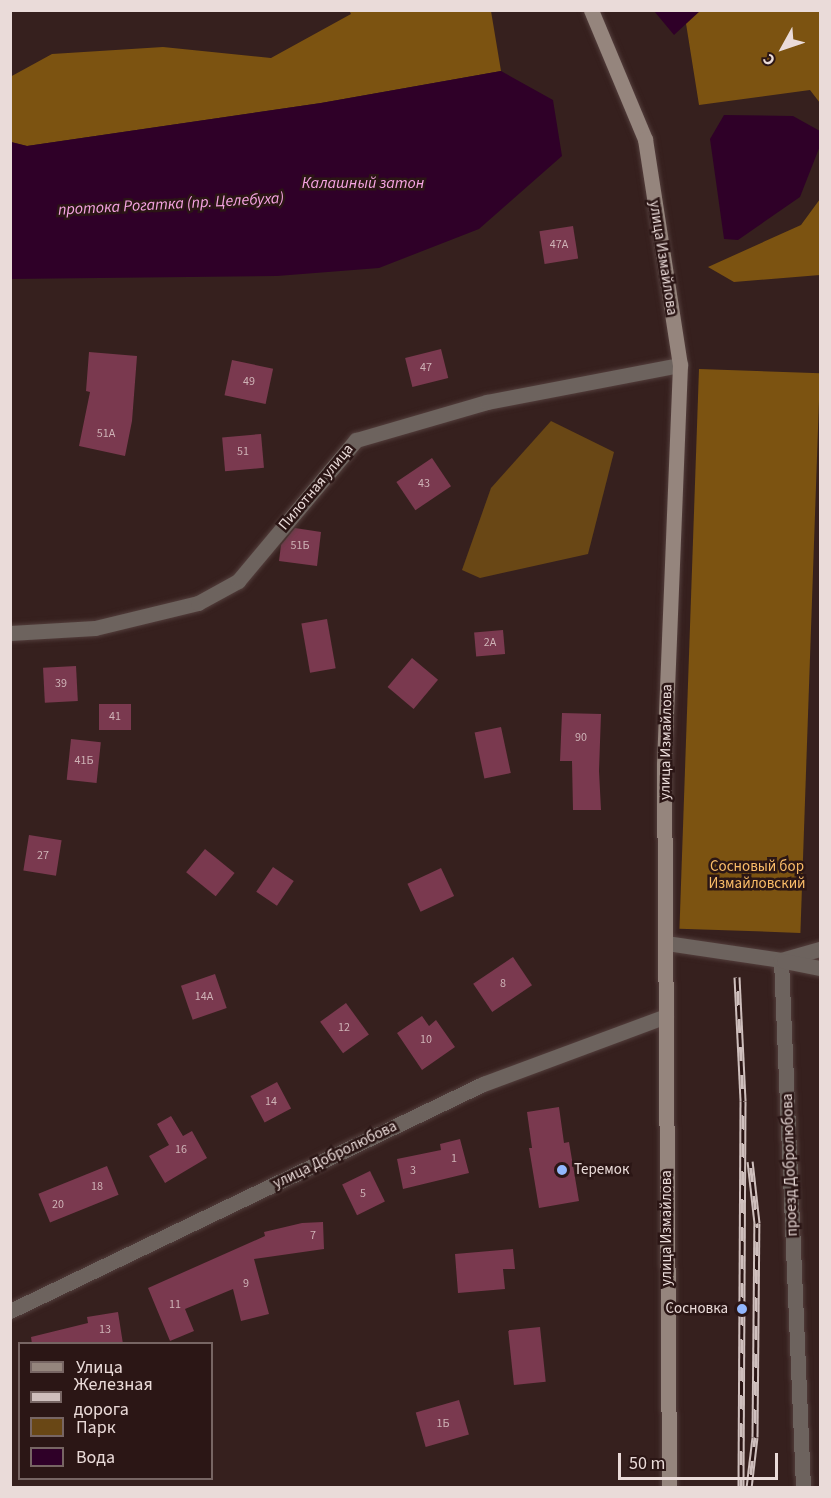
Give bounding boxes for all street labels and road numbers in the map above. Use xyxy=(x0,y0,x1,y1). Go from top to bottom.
street label: улица Измайлова xyxy=(645,199,681,317)
street label: Пилотная улица xyxy=(275,440,357,534)
street label: улица Измайлова xyxy=(656,684,676,800)
street label: проезд Добролюбова xyxy=(779,1093,801,1237)
street label: улица Добролюбова xyxy=(270,1117,400,1193)
street label: улица Измайлова xyxy=(658,1170,676,1286)

